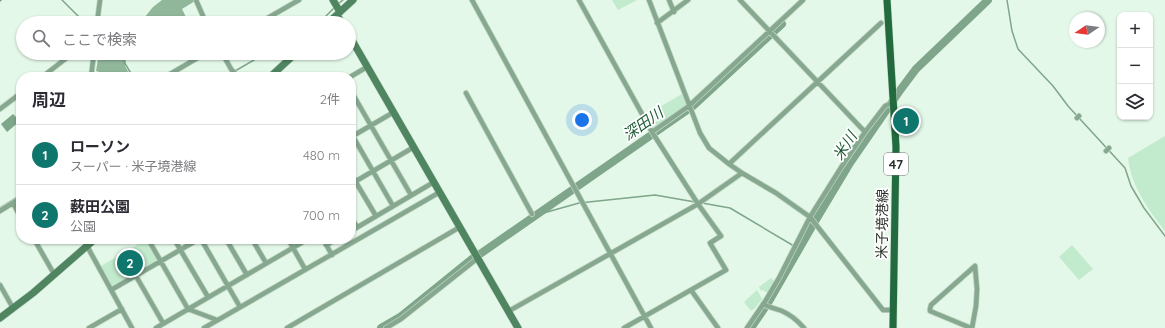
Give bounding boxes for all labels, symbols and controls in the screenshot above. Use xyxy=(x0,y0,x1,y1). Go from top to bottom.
north arrow xyxy=(1069,12,1105,48)
map controls xyxy=(1117,12,1153,120)
button: + xyxy=(1117,12,1153,48)
search box xyxy=(16,16,356,60)
icon: search xyxy=(30,27,52,49)
text: ここで検索 xyxy=(62,30,137,49)
button: − xyxy=(1117,48,1153,84)
button: layers xyxy=(1117,84,1153,120)
text: 周辺 xyxy=(32,89,66,110)
text: 2件 xyxy=(320,91,340,107)
water label: 深田川 xyxy=(619,102,668,144)
pin: 1 xyxy=(893,106,919,136)
your location xyxy=(572,110,592,130)
water label: 米川 xyxy=(828,126,862,163)
text: ローソン xyxy=(70,137,130,156)
text: 1 xyxy=(42,147,48,163)
text: 480 m xyxy=(303,147,340,163)
road number: 47 xyxy=(884,153,908,175)
text: スーパー · 米子境港線 xyxy=(70,158,197,174)
street label: 米子境港線 xyxy=(872,189,892,259)
text: 薮田公園 xyxy=(70,197,130,216)
text: 2 xyxy=(41,207,49,223)
text: 700 m xyxy=(302,207,340,223)
text: 公園 xyxy=(70,218,96,234)
pin: 2 xyxy=(117,248,143,278)

